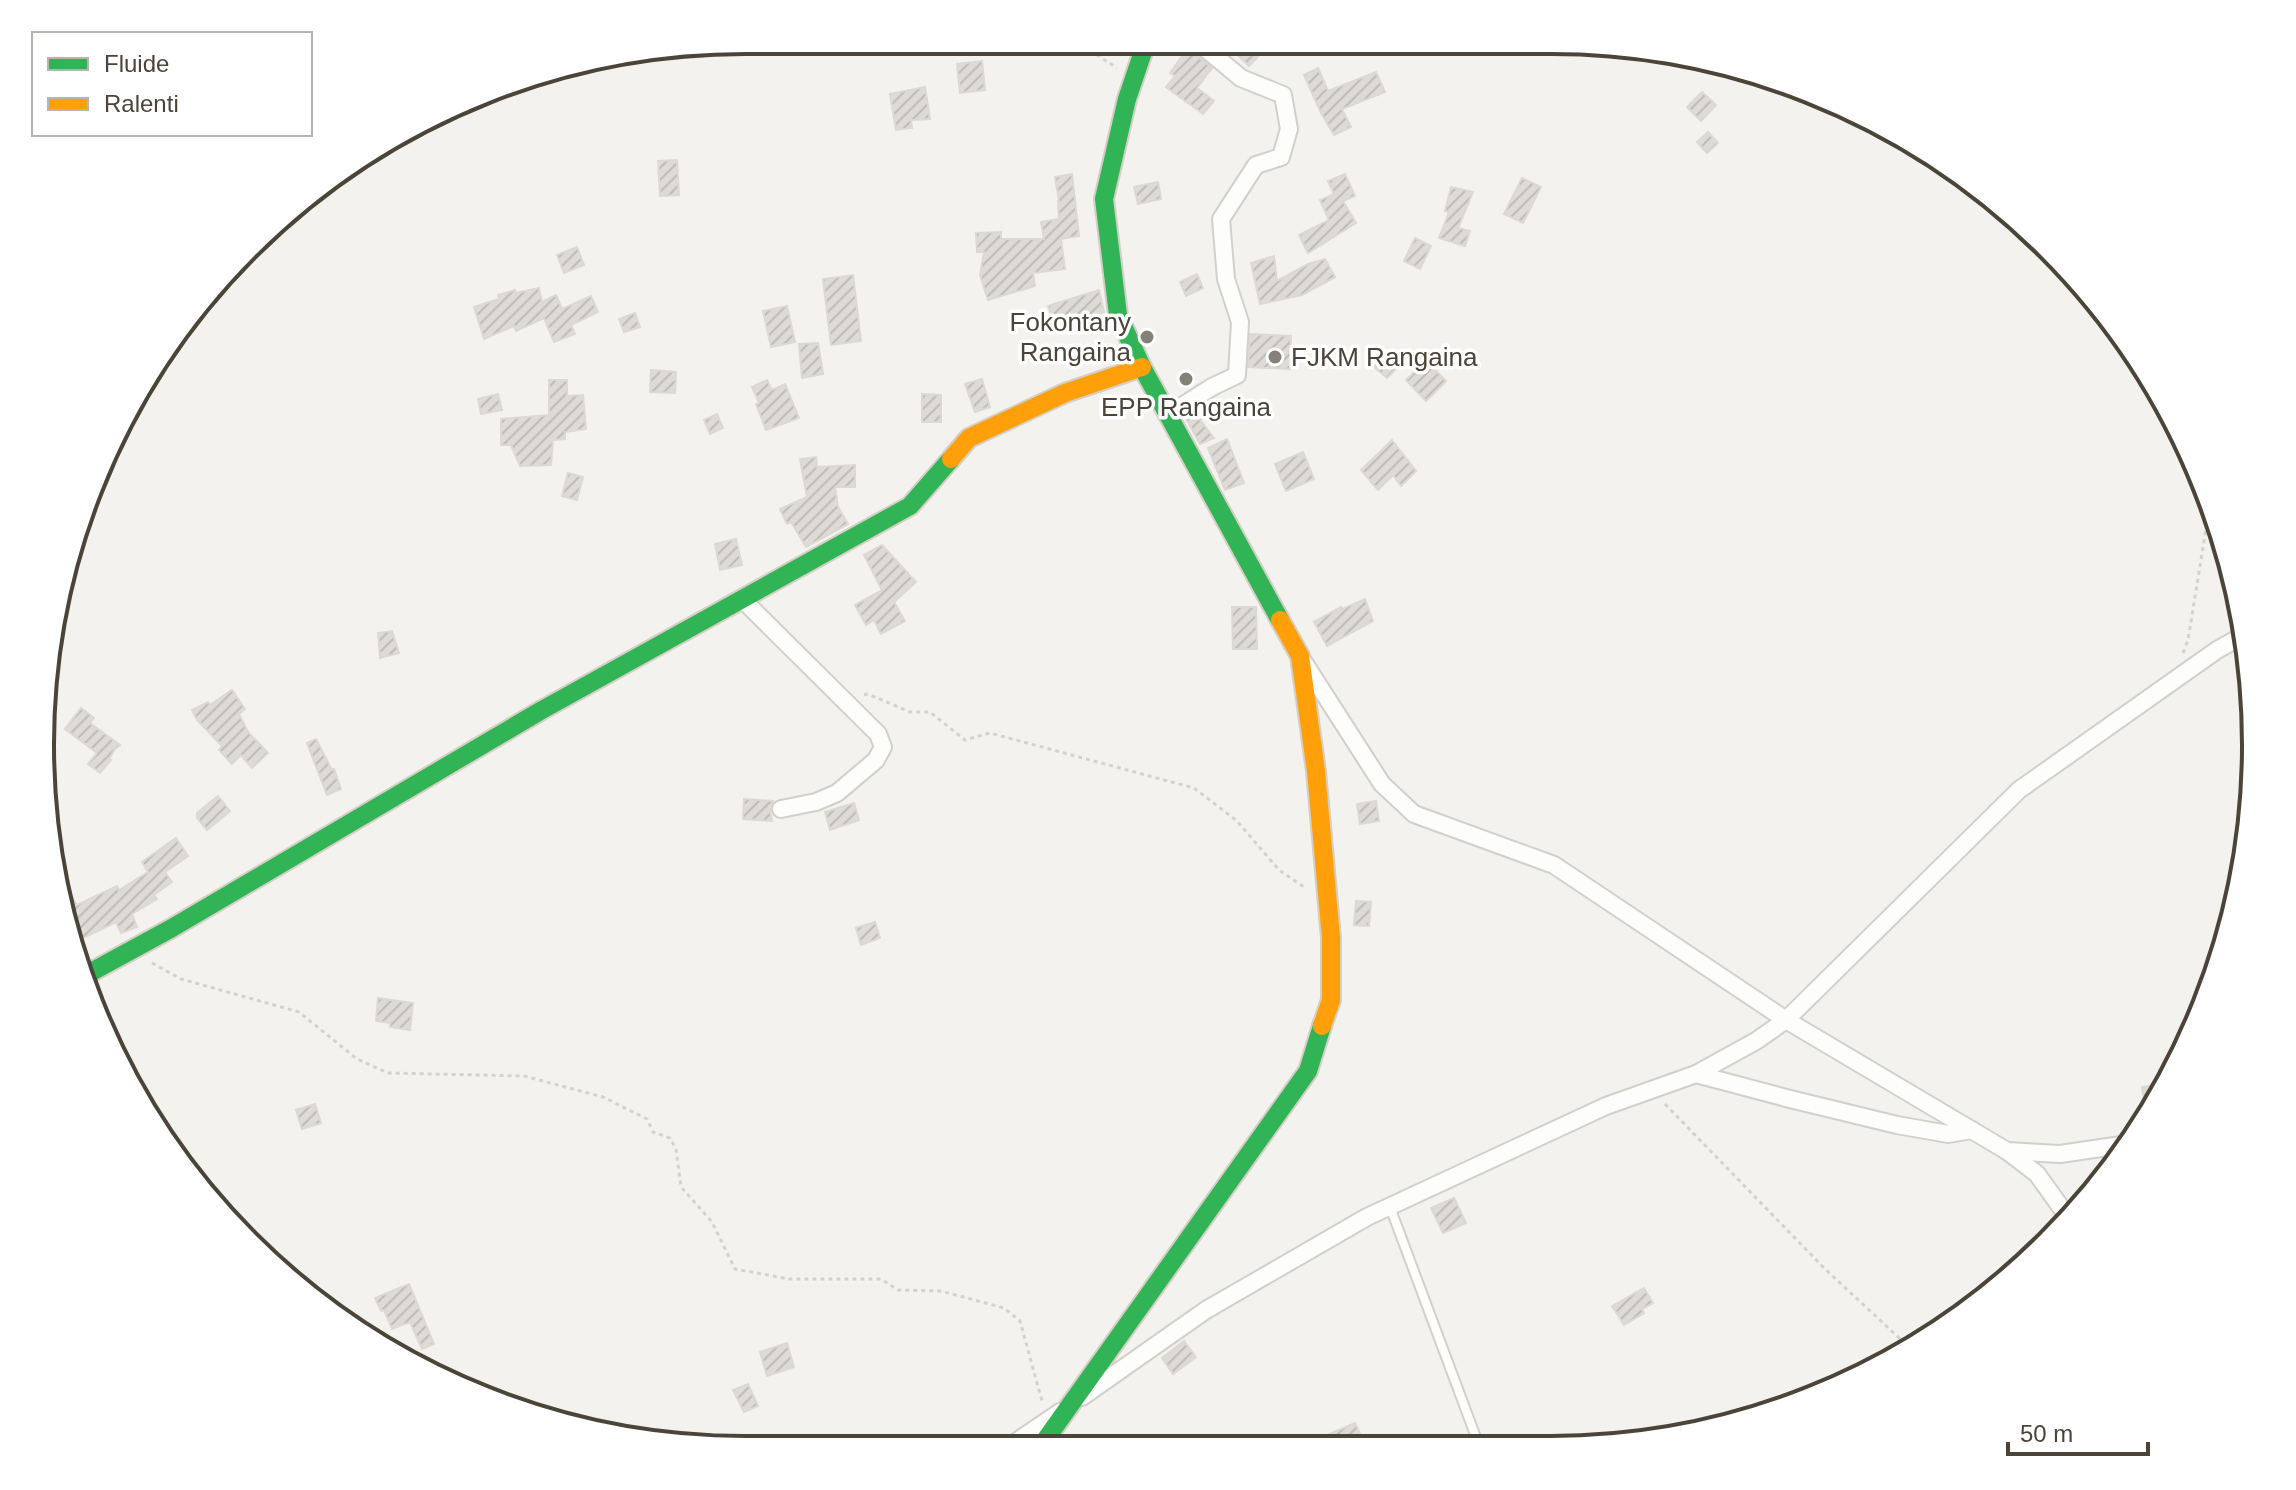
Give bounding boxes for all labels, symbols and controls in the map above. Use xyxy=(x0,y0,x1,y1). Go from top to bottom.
legend xyxy=(32,32,312,136)
text: Fluide xyxy=(104,50,169,77)
text: Ralenti xyxy=(104,90,179,117)
place label: Fokontany Rangaina xyxy=(1010,307,1132,367)
marker: Fokontany Rangaina xyxy=(1138,328,1156,346)
place label: FJKM Rangaina xyxy=(1291,342,1478,372)
marker: FJKM Rangaina xyxy=(1266,348,1284,366)
marker: EPP Rangaina xyxy=(1177,370,1195,388)
place label: EPP Rangaina xyxy=(1101,392,1272,422)
scale bar xyxy=(2008,1406,2148,1456)
text: 50 m xyxy=(2020,1420,2073,1447)

